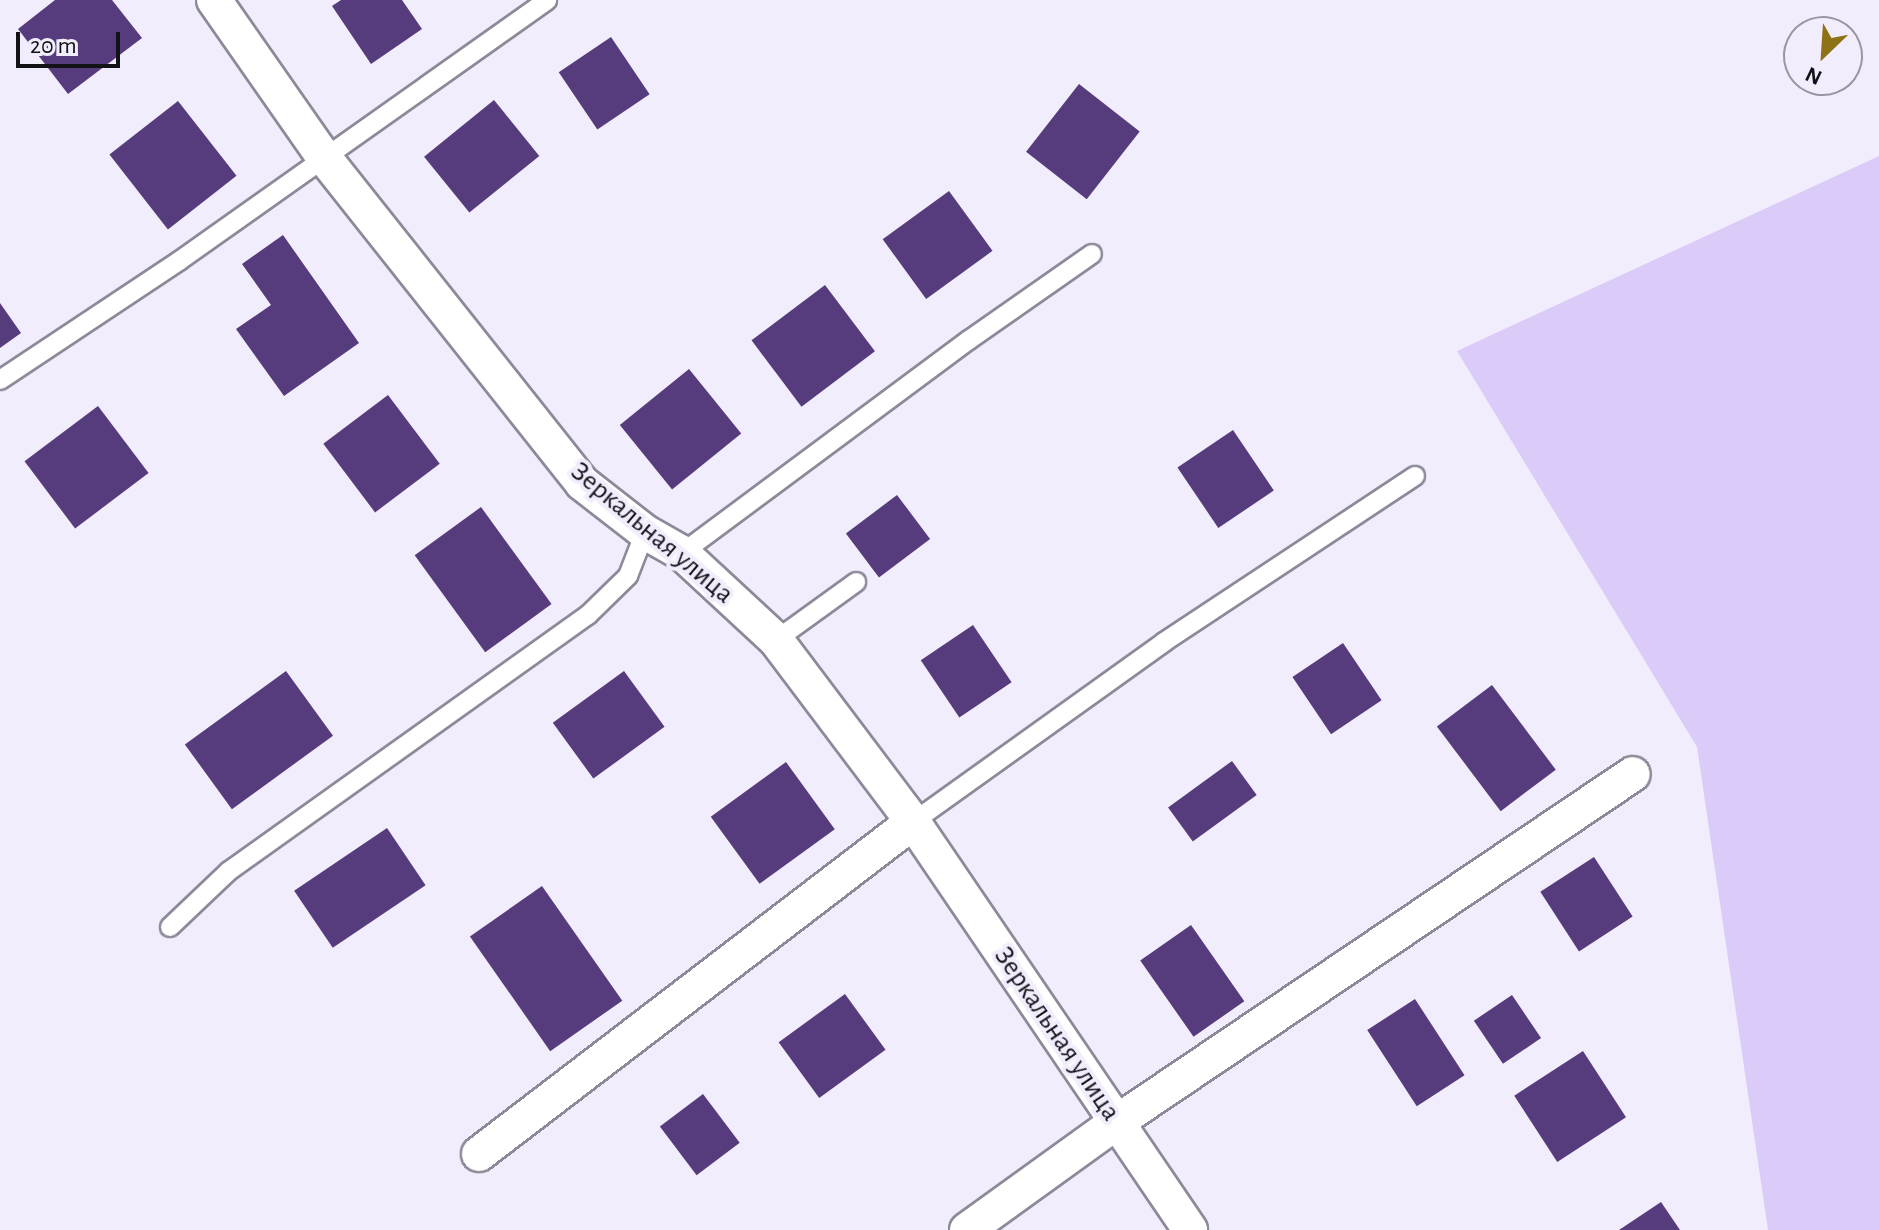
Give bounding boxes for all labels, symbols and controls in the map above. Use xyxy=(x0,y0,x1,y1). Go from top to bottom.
scale bar xyxy=(20,16,124,66)
north arrow xyxy=(1783,16,1863,96)
text: 20 m xyxy=(30,34,77,58)
text: N xyxy=(1802,63,1825,89)
street label: Зеркальная улица xyxy=(564,455,740,611)
street label: Зеркальная улица xyxy=(986,941,1128,1127)

